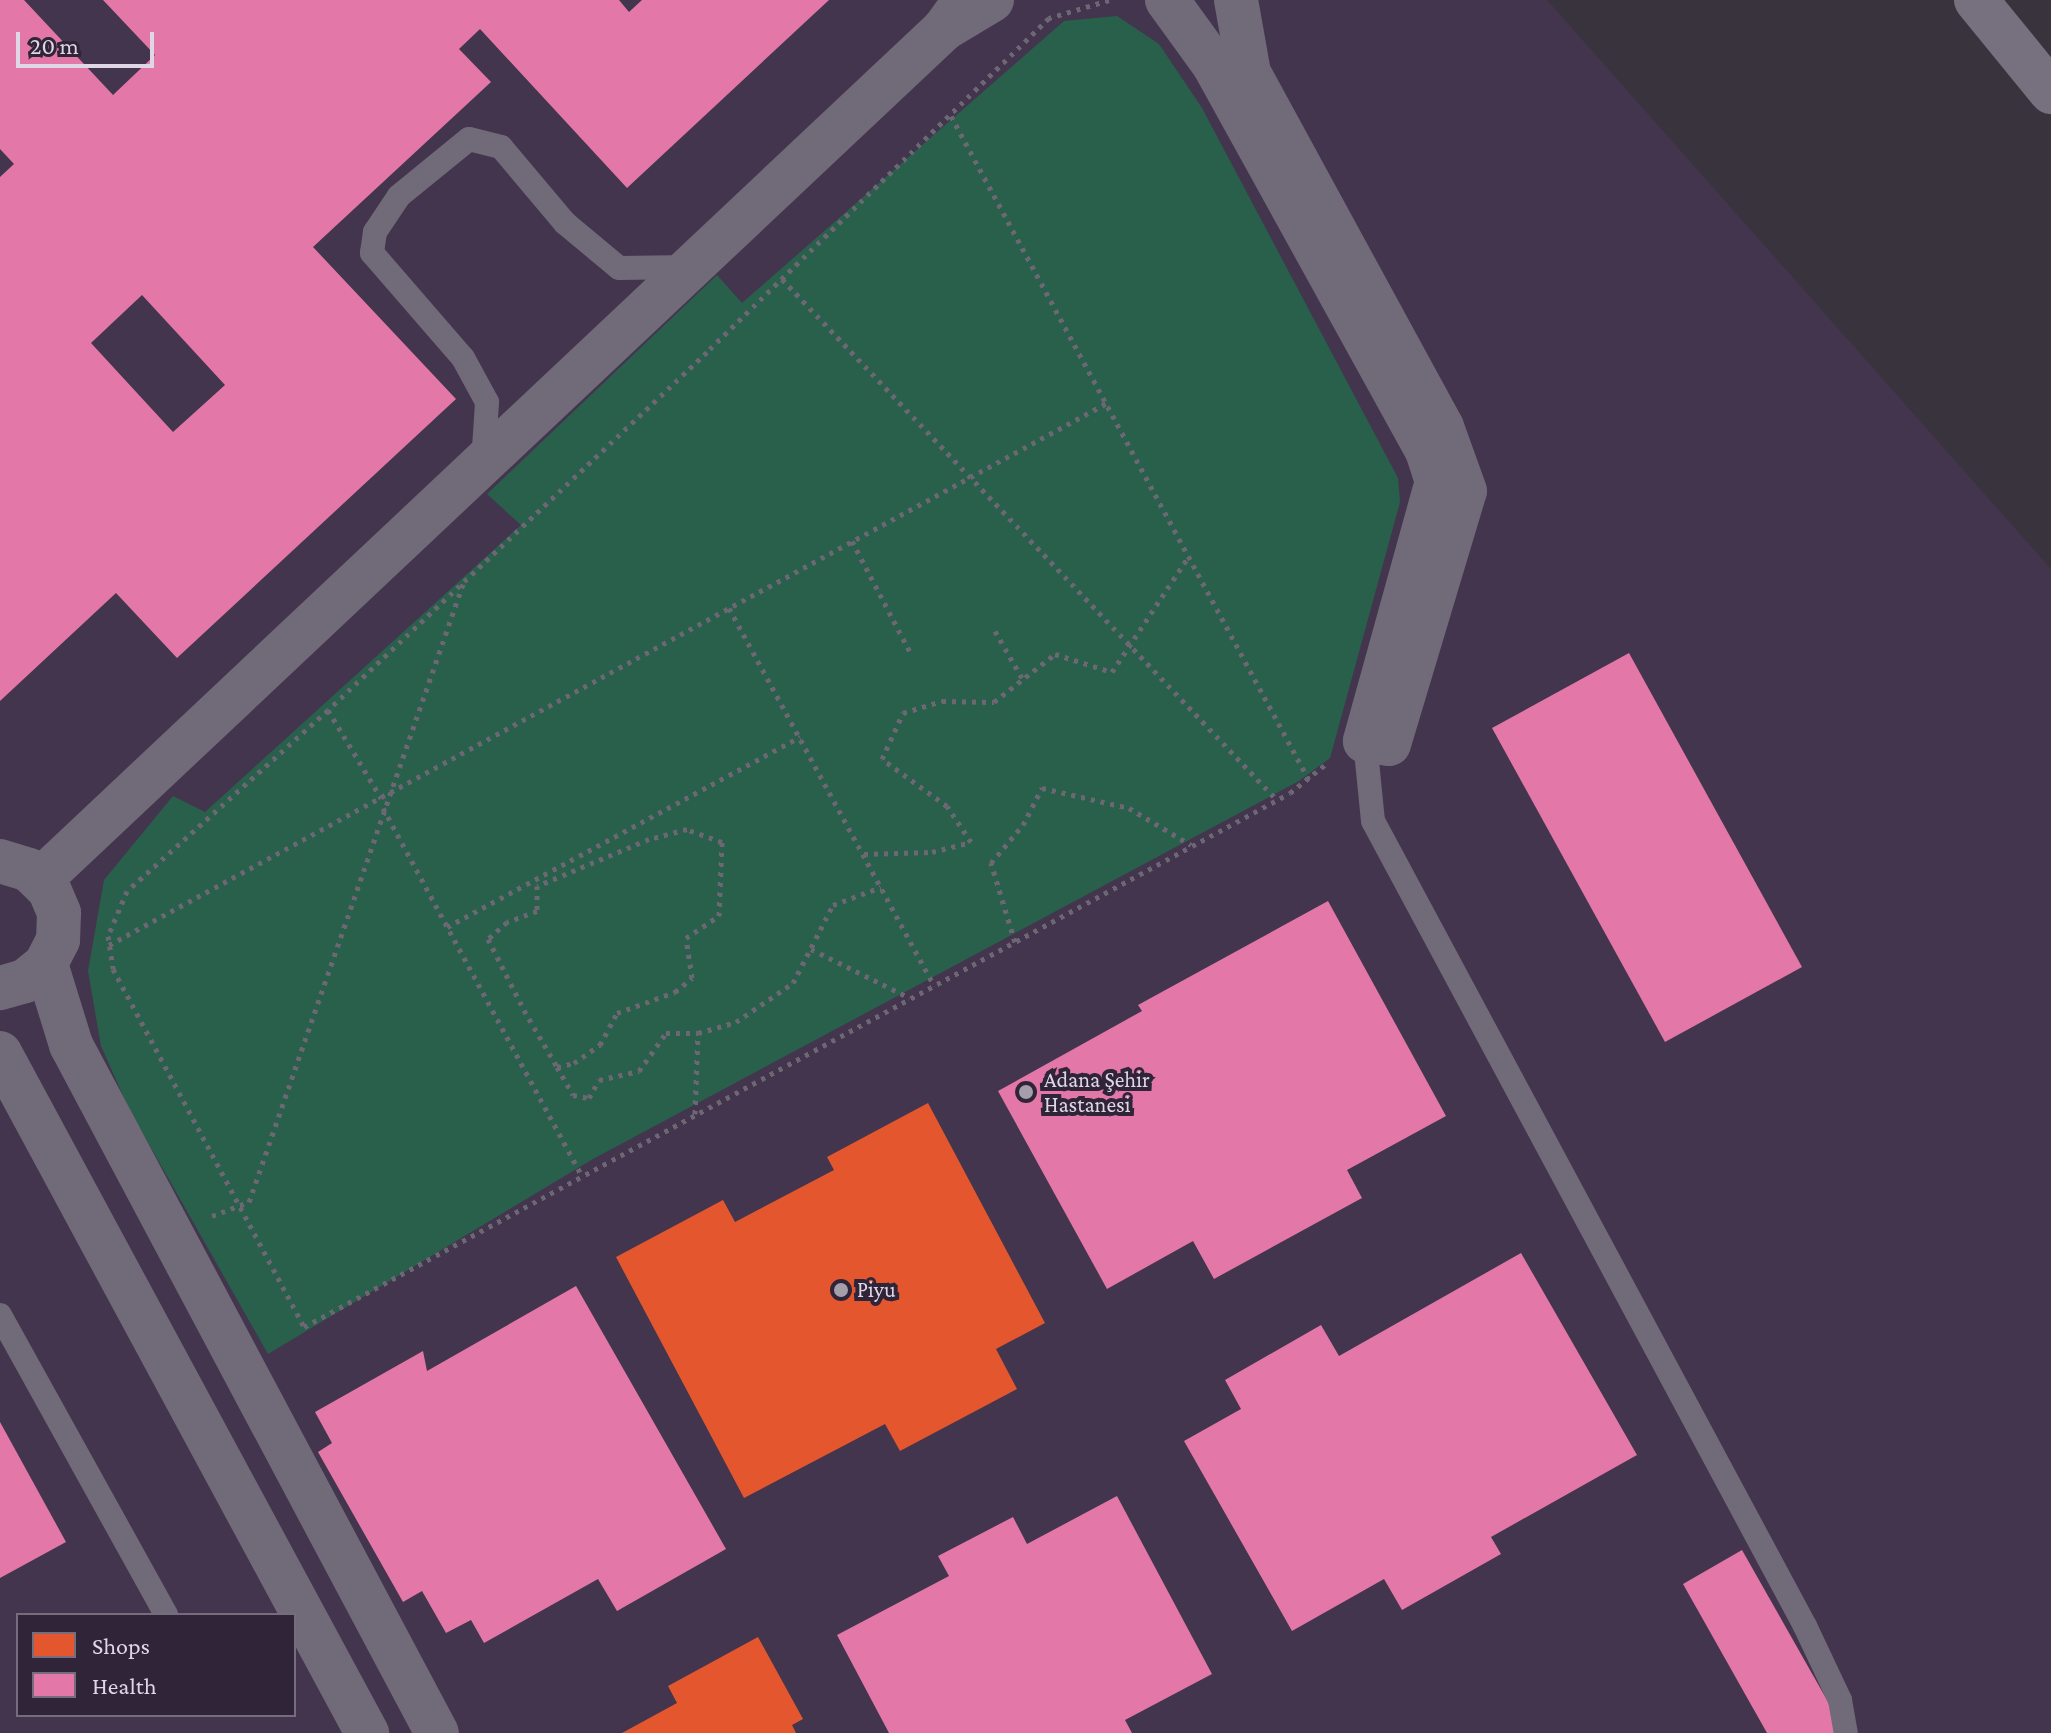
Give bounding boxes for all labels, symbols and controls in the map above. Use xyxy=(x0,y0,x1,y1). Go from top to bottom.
scale bar xyxy=(20,16,158,66)
text: 20 m xyxy=(30,32,79,59)
place label: Adana Şehir Hastanesi xyxy=(1044,1066,1150,1118)
marker: Adana Şehir Hastanesi xyxy=(1015,1081,1037,1103)
place label: Piyu xyxy=(857,1277,896,1303)
marker: Piyu xyxy=(832,1281,850,1299)
legend xyxy=(16,1613,296,1717)
text: Shops xyxy=(92,1632,150,1659)
text: Health xyxy=(92,1672,157,1699)

